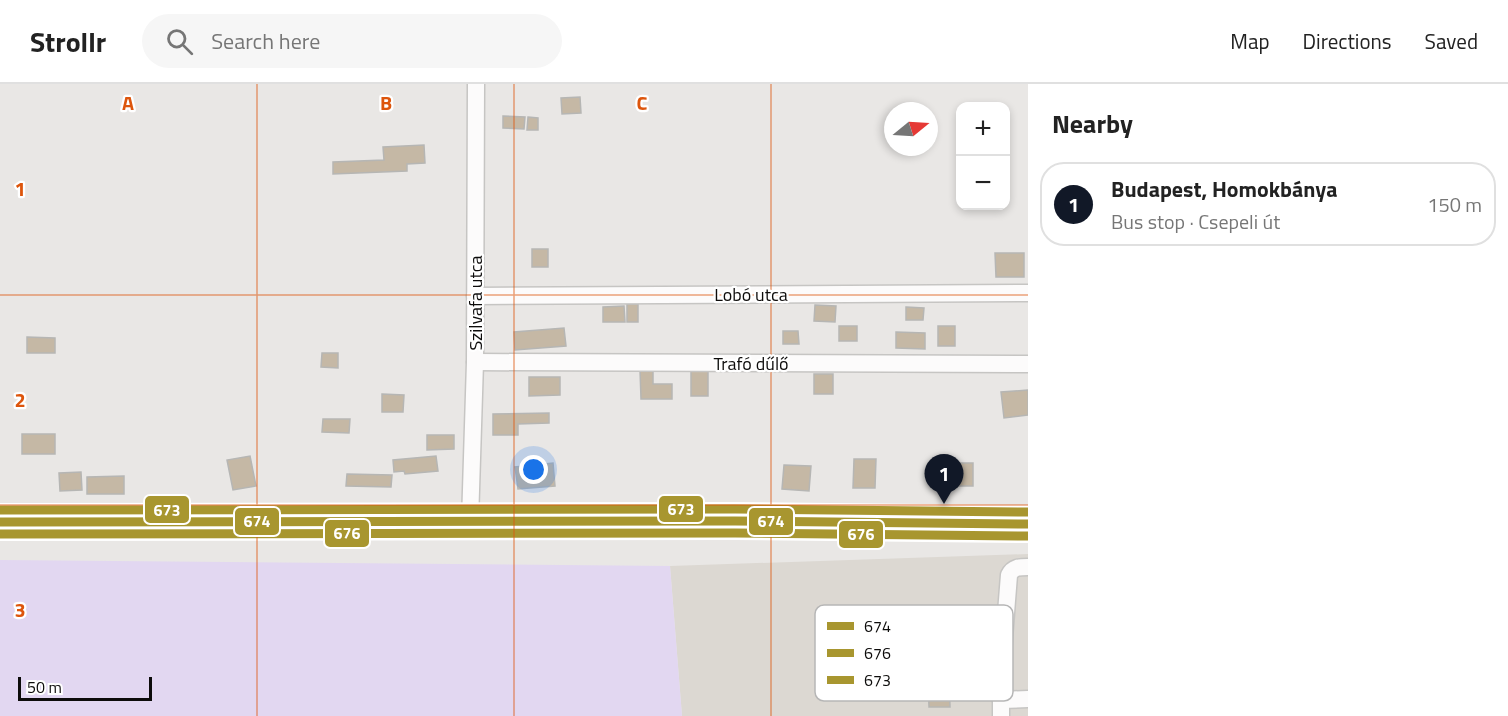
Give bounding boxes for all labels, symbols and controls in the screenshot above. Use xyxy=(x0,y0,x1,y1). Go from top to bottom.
search box xyxy=(142,14,562,68)
text: Strollr xyxy=(30,20,106,63)
text: Search here xyxy=(211,24,320,58)
icon: search xyxy=(163,25,196,58)
text: Map xyxy=(1230,25,1270,57)
text: Directions xyxy=(1303,25,1392,57)
text: Saved xyxy=(1425,25,1478,57)
text: A xyxy=(122,87,134,118)
text: B xyxy=(380,87,392,118)
text: C xyxy=(637,87,648,118)
north arrow xyxy=(884,102,938,156)
map controls xyxy=(956,102,1010,210)
button: + xyxy=(956,102,1010,156)
text: Nearby xyxy=(1052,104,1133,143)
button: − xyxy=(956,156,1010,210)
text: Budapest, Homokbánya xyxy=(1111,172,1337,206)
text: 1 xyxy=(14,173,26,204)
text: 1 xyxy=(1068,189,1079,220)
text: 150 m xyxy=(1427,189,1482,220)
text: Bus stop · Csepeli út xyxy=(1111,206,1280,237)
street label: Szilvafa utca xyxy=(462,255,489,351)
street label: Lobó utca xyxy=(714,281,788,308)
street label: Trafó dűlő xyxy=(713,350,789,377)
text: 2 xyxy=(14,384,26,415)
pin: 1 xyxy=(924,454,964,504)
your location xyxy=(519,455,548,484)
line badge: 673 xyxy=(144,495,190,524)
line badge: 673 xyxy=(658,495,704,523)
text: 673 xyxy=(668,497,694,521)
text: 673 xyxy=(154,498,180,522)
line badge: 674 xyxy=(234,507,280,536)
line badge: 674 xyxy=(748,507,794,536)
text: 674 xyxy=(244,509,270,533)
text: 674 xyxy=(758,509,784,533)
line badge: 676 xyxy=(324,519,370,548)
line badge: 676 xyxy=(838,520,884,549)
text: 676 xyxy=(334,521,360,545)
text: 676 xyxy=(848,522,874,546)
text: 3 xyxy=(14,594,26,625)
legend xyxy=(815,605,1013,701)
text: 674 xyxy=(864,614,891,638)
text: 676 xyxy=(864,641,891,665)
text: 673 xyxy=(864,668,891,692)
scale bar xyxy=(18,674,152,702)
text: 50 m xyxy=(27,675,62,699)

